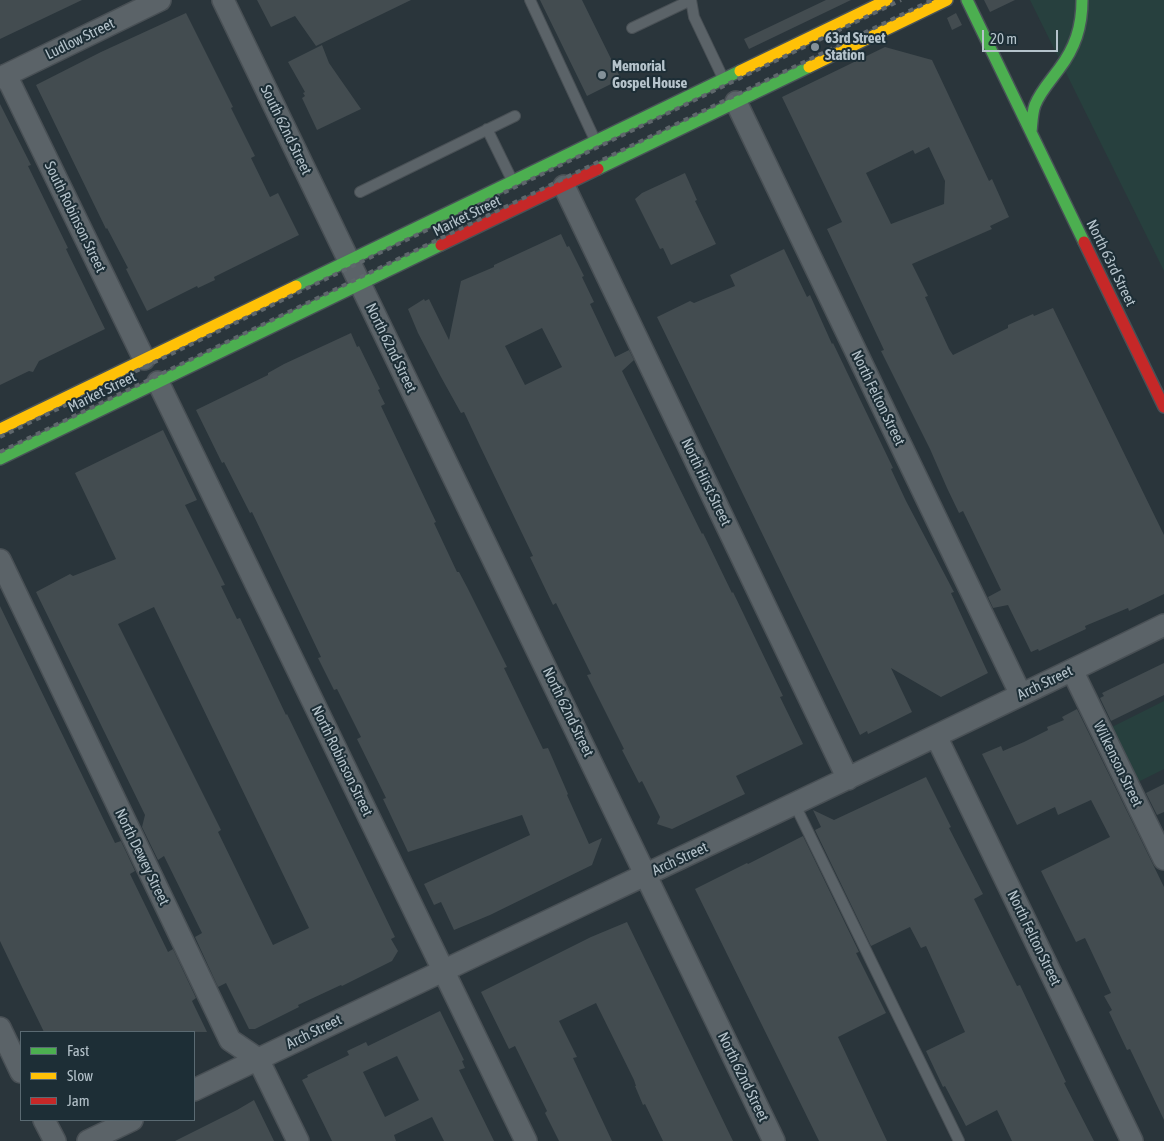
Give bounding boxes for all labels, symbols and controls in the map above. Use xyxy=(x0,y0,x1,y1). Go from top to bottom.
street label: Ludlow Street xyxy=(42,15,118,63)
scale bar xyxy=(984,20,1060,52)
place label: 63rd Street Station xyxy=(825,29,886,64)
text: 20 m xyxy=(990,30,1017,47)
marker: 63rd Street Station xyxy=(809,41,821,53)
place label: Memorial Gospel House xyxy=(612,57,687,92)
marker: Memorial Gospel House xyxy=(596,69,608,81)
street label: South 62nd Street xyxy=(256,82,316,178)
street label: South Robinson Street xyxy=(40,159,110,275)
street label: Market Street xyxy=(430,192,504,240)
street label: North 63rd Street xyxy=(1082,217,1140,309)
street label: North 62nd Street xyxy=(362,300,420,396)
street label: North Felton Street xyxy=(847,347,909,449)
street label: Market Street xyxy=(65,368,139,416)
street label: North Hirst Street xyxy=(677,435,735,529)
street label: Arch Street xyxy=(1014,662,1076,704)
street label: North 62nd Street xyxy=(539,664,597,760)
street label: North Robinson Street xyxy=(307,703,377,819)
street label: Wilkenson Street xyxy=(1089,718,1147,810)
street label: North Dewey Street xyxy=(111,806,173,908)
street label: Arch Street xyxy=(649,838,711,880)
street label: North Felton Street xyxy=(1003,887,1065,989)
street label: Arch Street xyxy=(283,1011,345,1053)
street label: North 62nd Street xyxy=(714,1029,772,1125)
legend xyxy=(20,1031,195,1121)
text: Fast xyxy=(67,1042,89,1059)
text: Slow xyxy=(67,1067,93,1084)
text: Jam xyxy=(67,1092,90,1109)

